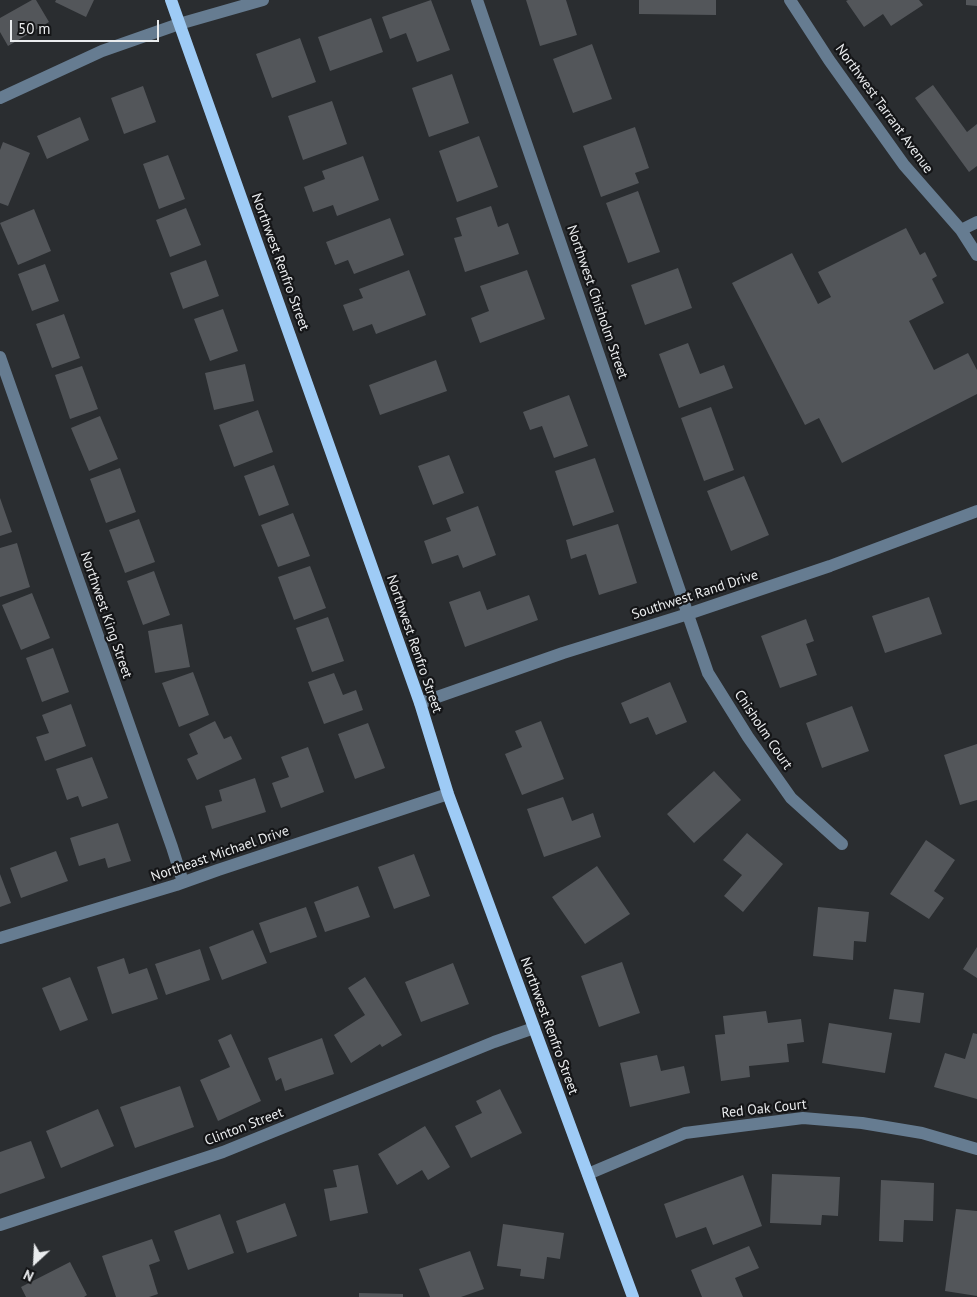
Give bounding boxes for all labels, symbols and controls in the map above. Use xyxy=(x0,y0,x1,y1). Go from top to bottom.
scale bar xyxy=(12,10,161,42)
text: 50 m xyxy=(18,19,51,38)
street label: Northwest Tarrant Avenue xyxy=(831,41,937,177)
street label: Northwest Renfro Street xyxy=(247,191,313,333)
street label: Northwest Chisholm Street xyxy=(563,223,631,381)
street label: Northwest King Street xyxy=(76,549,136,681)
street label: Southwest Rand Drive xyxy=(630,567,760,623)
street label: Northwest Renfro Street xyxy=(382,573,446,715)
street label: Chisholm Court xyxy=(730,687,796,773)
street label: Northeast Michael Drive xyxy=(149,822,291,886)
street label: Northwest Renfro Street xyxy=(516,955,582,1097)
street label: Red Oak Court xyxy=(721,1096,807,1122)
street label: Clinton Street xyxy=(202,1104,286,1150)
north arrow xyxy=(10,1237,60,1287)
text: N xyxy=(21,1265,37,1286)

